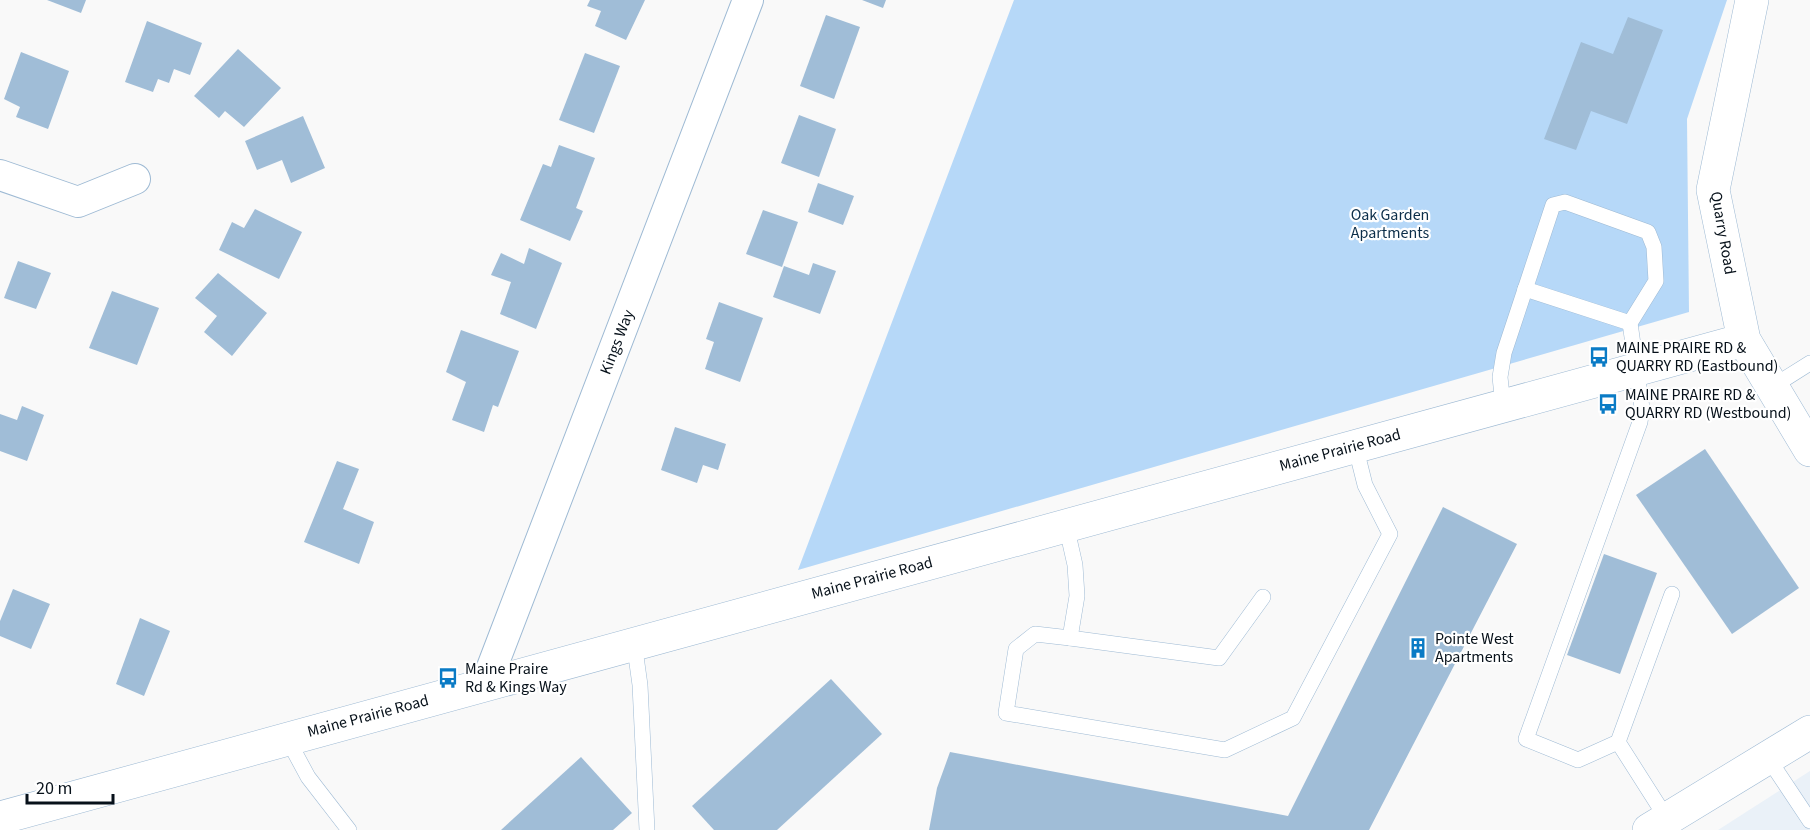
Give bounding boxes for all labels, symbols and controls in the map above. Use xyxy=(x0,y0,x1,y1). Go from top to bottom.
street label: Quarry Road xyxy=(1705,190,1741,276)
park label: Oak Garden Apartments xyxy=(1351,204,1429,244)
street label: Kings Way xyxy=(595,306,640,378)
place label: MAINE PRAIRE RD & QUARRY RD (Eastbound) xyxy=(1616,337,1778,377)
bus stop icon: MAINE PRAIRE RD & QUARRY RD (Eastbound) xyxy=(1587,345,1611,369)
place label: MAINE PRAIRE RD & QUARRY RD (Westbound) xyxy=(1625,384,1791,424)
bus stop icon: MAINE PRAIRE RD & QUARRY RD (Westbound) xyxy=(1596,392,1620,416)
street label: Maine Prairie Road xyxy=(1277,423,1403,477)
street label: Maine Prairie Road xyxy=(809,551,935,605)
place label: Pointe West Apartments xyxy=(1435,628,1514,668)
building icon: Pointe West Apartments xyxy=(1406,636,1430,660)
place label: Maine Praire Rd & Kings Way xyxy=(465,658,567,698)
bus stop icon: Maine Praire Rd & Kings Way xyxy=(436,666,460,690)
street label: Maine Prairie Road xyxy=(305,689,431,743)
scale bar xyxy=(27,767,112,805)
text: 20 m xyxy=(36,776,72,801)

